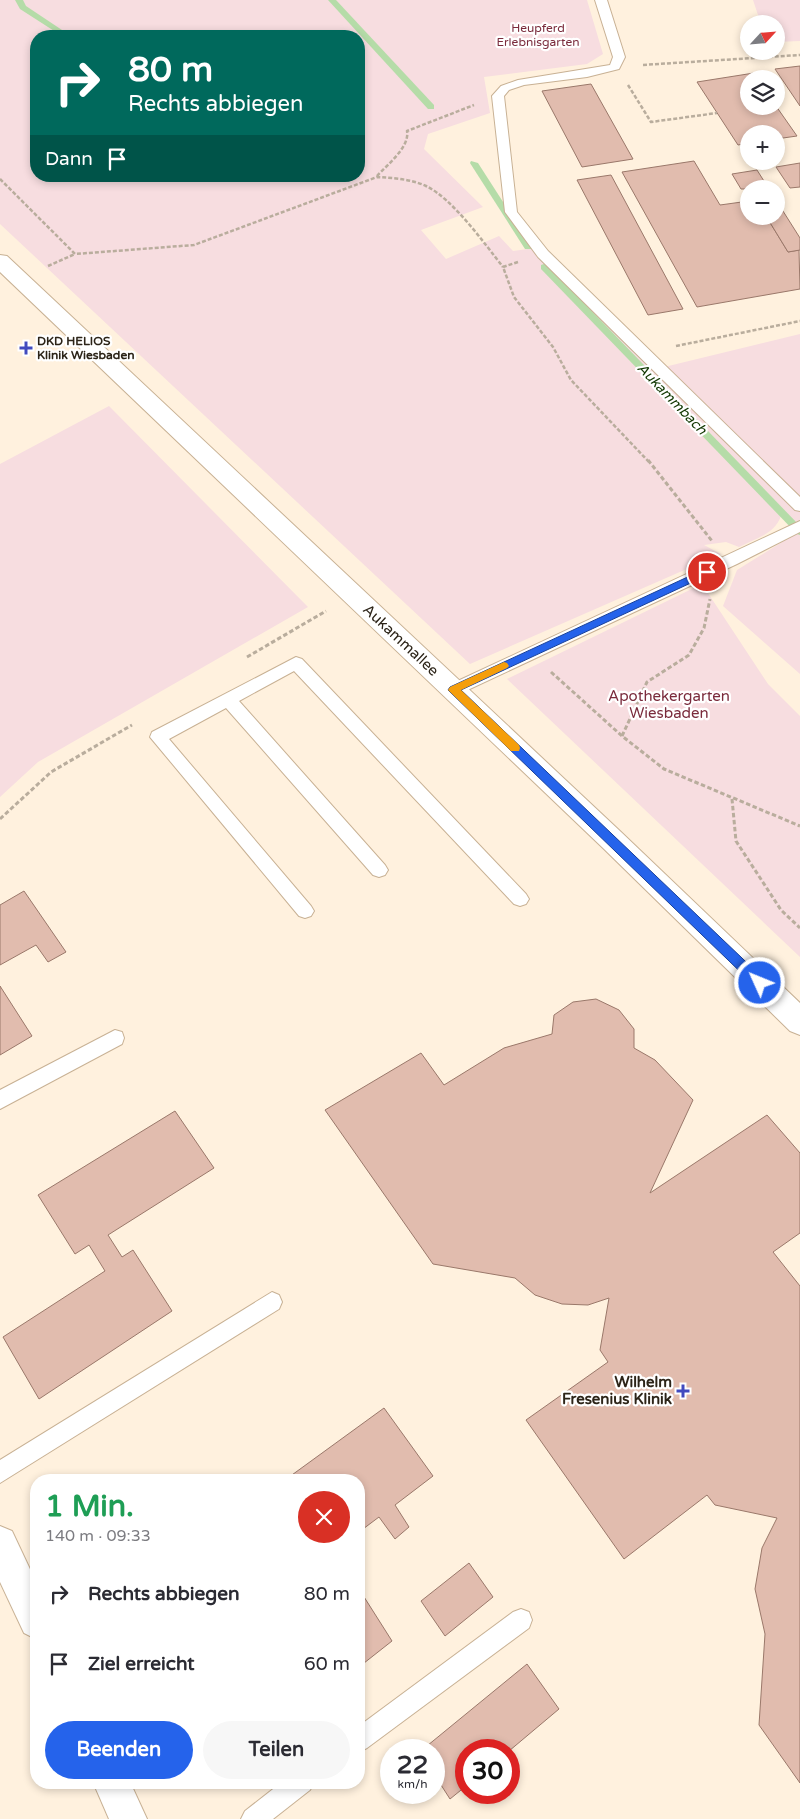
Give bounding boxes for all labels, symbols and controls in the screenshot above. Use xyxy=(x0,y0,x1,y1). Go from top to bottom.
north arrow xyxy=(740,15,785,60)
map controls xyxy=(740,15,785,225)
park label: Heupferd Erlebnisgarten xyxy=(496,21,580,49)
text: 80 m xyxy=(128,49,213,91)
icon: right xyxy=(45,50,110,115)
button: layers xyxy=(740,70,785,115)
text: Rechts abbiegen xyxy=(128,91,303,117)
button: + xyxy=(740,125,785,170)
icon: arrive xyxy=(103,145,131,173)
text: Dann xyxy=(45,148,93,170)
button: − xyxy=(740,180,785,225)
place label: DKD HELIOS Klinik Wiesbaden xyxy=(37,334,135,362)
marker: DKD HELIOS Klinik Wiesbaden xyxy=(19,341,33,355)
water label: Aukammbach xyxy=(634,360,711,439)
pin xyxy=(686,551,728,593)
icon: arrive xyxy=(693,558,721,586)
street label: Aukammallee xyxy=(359,600,443,680)
park label: Apothekergarten Wiesbaden xyxy=(608,687,730,722)
position arrow xyxy=(733,956,785,1008)
place label: Wilhelm Fresenius Klinik xyxy=(562,1373,672,1408)
marker: Wilhelm Fresenius Klinik xyxy=(676,1384,690,1398)
text: 1 Min. xyxy=(45,1488,134,1525)
button: close xyxy=(298,1491,350,1543)
text: 140 m · 09:33 xyxy=(45,1526,151,1546)
icon: right xyxy=(45,1580,73,1608)
text: Rechts abbiegen xyxy=(88,1583,240,1605)
text: 80 m xyxy=(304,1583,350,1605)
icon: arrive xyxy=(45,1650,73,1678)
text: Ziel erreicht xyxy=(88,1653,195,1675)
text: 60 m xyxy=(304,1653,350,1675)
button: Beenden xyxy=(45,1721,193,1779)
button: Teilen xyxy=(203,1721,350,1779)
speed limit sign: 30 xyxy=(455,1739,520,1804)
text: 22 xyxy=(397,1750,428,1780)
text: km/h xyxy=(397,1777,428,1791)

